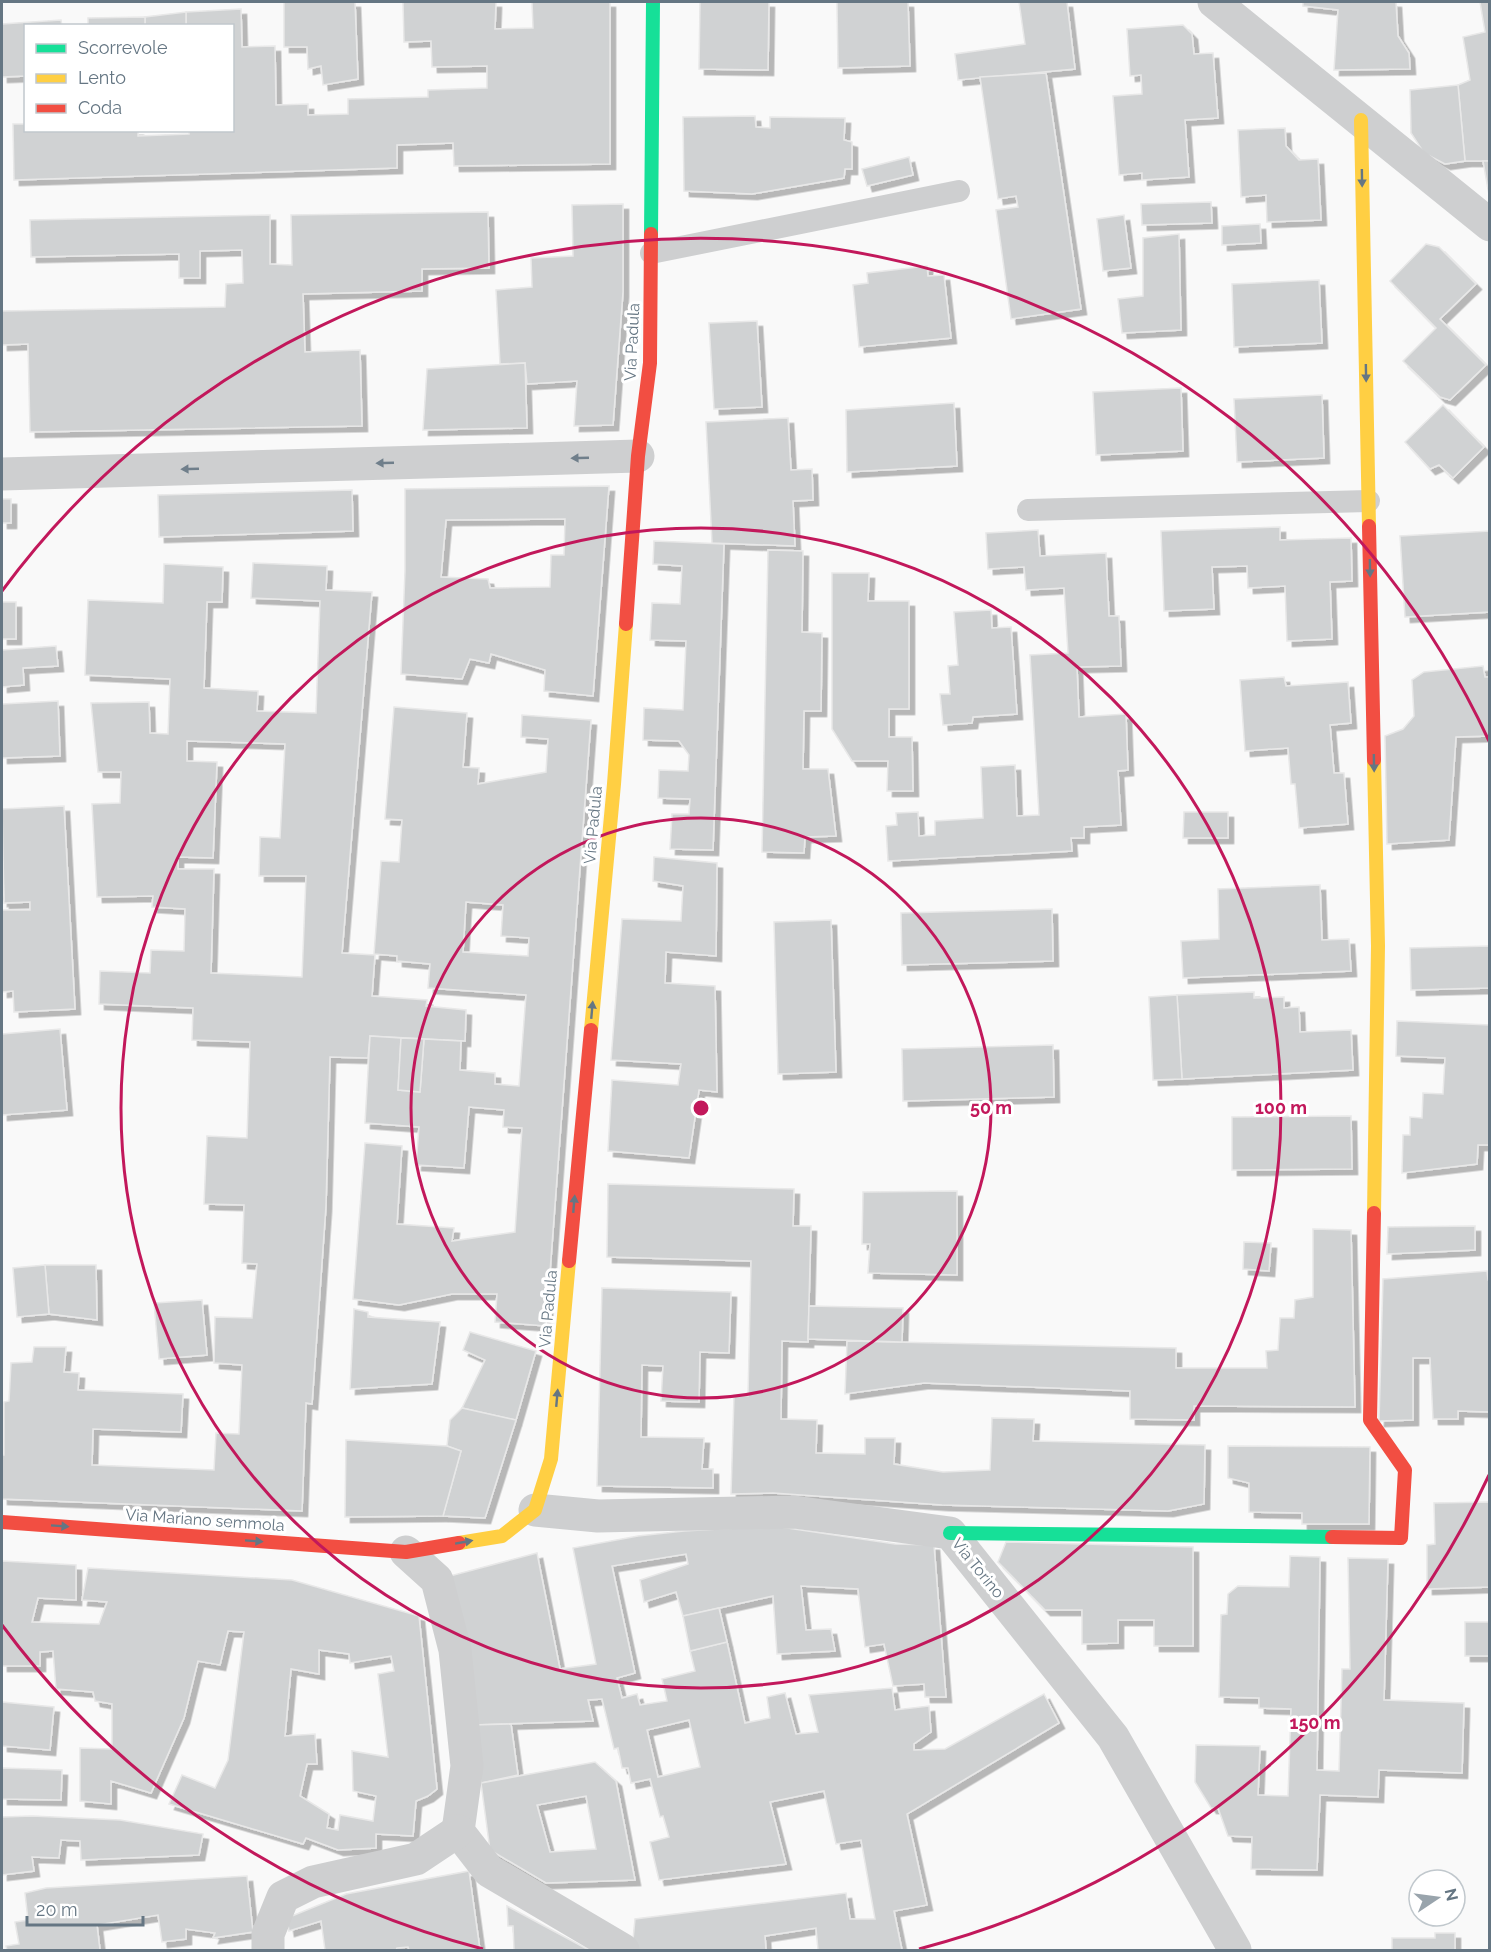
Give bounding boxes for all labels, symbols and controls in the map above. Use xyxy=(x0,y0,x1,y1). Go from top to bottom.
legend xyxy=(24,24,234,132)
text: Scorrevole xyxy=(78,37,168,58)
text: Lento xyxy=(78,67,126,88)
text: Coda xyxy=(78,97,122,118)
one-way arrow xyxy=(1357,169,1367,188)
street label: Via Padula xyxy=(620,302,644,382)
one-way arrow xyxy=(1361,364,1371,383)
one-way arrow xyxy=(570,453,589,462)
one-way arrow xyxy=(375,458,394,468)
one-way arrow xyxy=(180,464,199,473)
one-way arrow xyxy=(1365,559,1375,578)
one-way arrow xyxy=(1369,754,1379,773)
street label: Via Padula xyxy=(580,785,606,865)
one-way arrow xyxy=(587,1000,597,1019)
text: 50 m xyxy=(970,1097,1012,1118)
text: 100 m xyxy=(1255,1097,1307,1118)
centre of rings xyxy=(691,1098,711,1118)
one-way arrow xyxy=(569,1194,579,1213)
street label: Via Padula xyxy=(535,1269,561,1349)
one-way arrow xyxy=(552,1389,562,1408)
street label: Via Mariano semmola xyxy=(125,1505,285,1535)
one-way arrow xyxy=(50,1521,69,1531)
street label: Via Torino xyxy=(948,1534,1008,1602)
one-way arrow xyxy=(245,1536,264,1545)
one-way arrow xyxy=(455,1537,474,1546)
text: 150 m xyxy=(1290,1712,1341,1733)
north arrow xyxy=(1407,1868,1467,1928)
text: N xyxy=(1440,1887,1462,1903)
scale bar xyxy=(27,1889,142,1927)
text: 20 m xyxy=(36,1899,78,1920)

